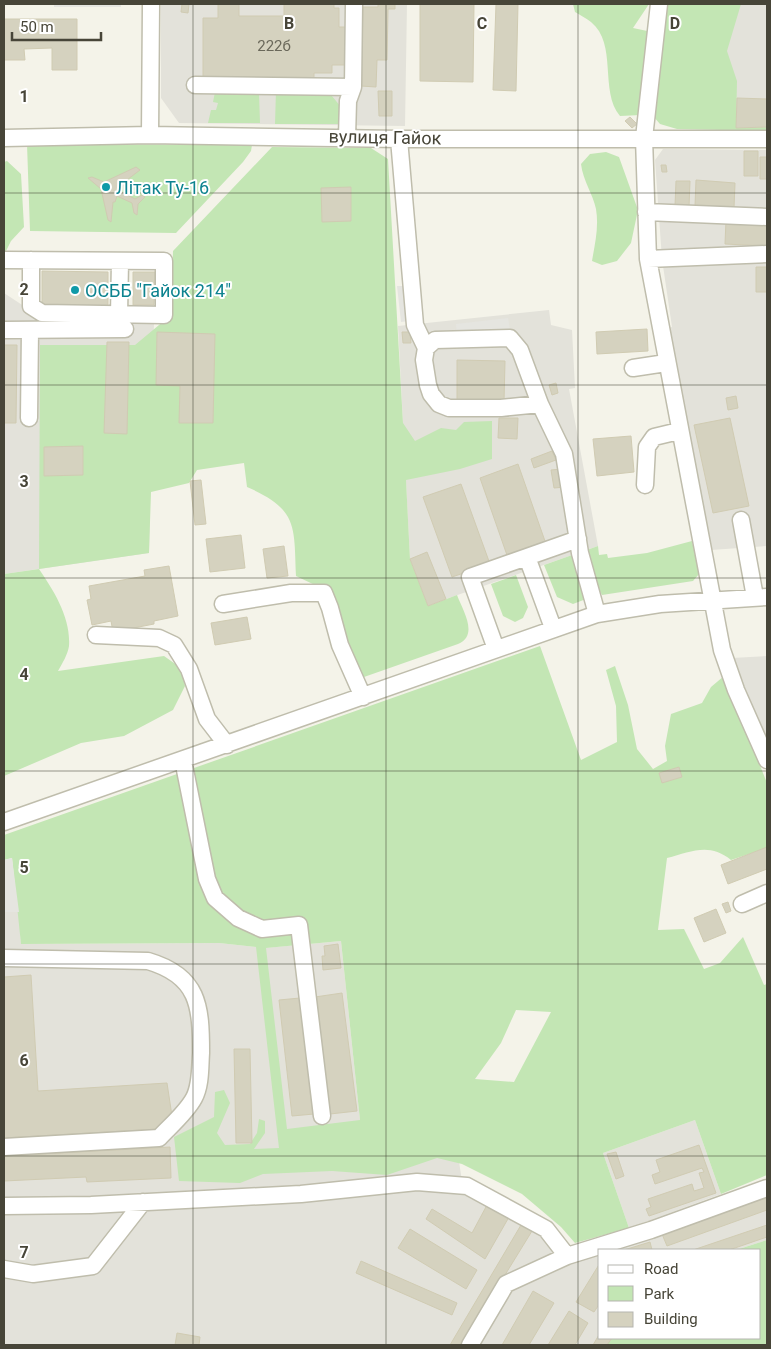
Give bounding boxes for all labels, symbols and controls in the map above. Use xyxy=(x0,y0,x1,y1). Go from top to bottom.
scale bar xyxy=(12,10,101,42)
text: B xyxy=(284,14,294,33)
text: C xyxy=(477,14,487,33)
text: D xyxy=(670,14,680,33)
text: 50 m xyxy=(20,18,54,36)
house number: 222б xyxy=(257,37,291,55)
text: 1 xyxy=(19,87,29,106)
street label: вулиця Гайок xyxy=(329,126,442,148)
place label: Літак Ту-16 xyxy=(116,177,209,198)
marker: Літак Ту-16 xyxy=(100,181,112,193)
text: 2 xyxy=(19,280,29,299)
place label: ОСББ "Гайок 214" xyxy=(85,280,231,301)
marker: ОСББ "Гайок 214" xyxy=(69,284,81,296)
text: 3 xyxy=(19,472,29,491)
text: 4 xyxy=(19,665,29,684)
text: 5 xyxy=(19,858,29,877)
text: 6 xyxy=(19,1051,29,1070)
text: 7 xyxy=(19,1243,29,1262)
legend xyxy=(598,1249,761,1339)
text: Road xyxy=(644,1260,678,1278)
text: Park xyxy=(644,1285,675,1303)
text: Building xyxy=(644,1310,698,1328)

